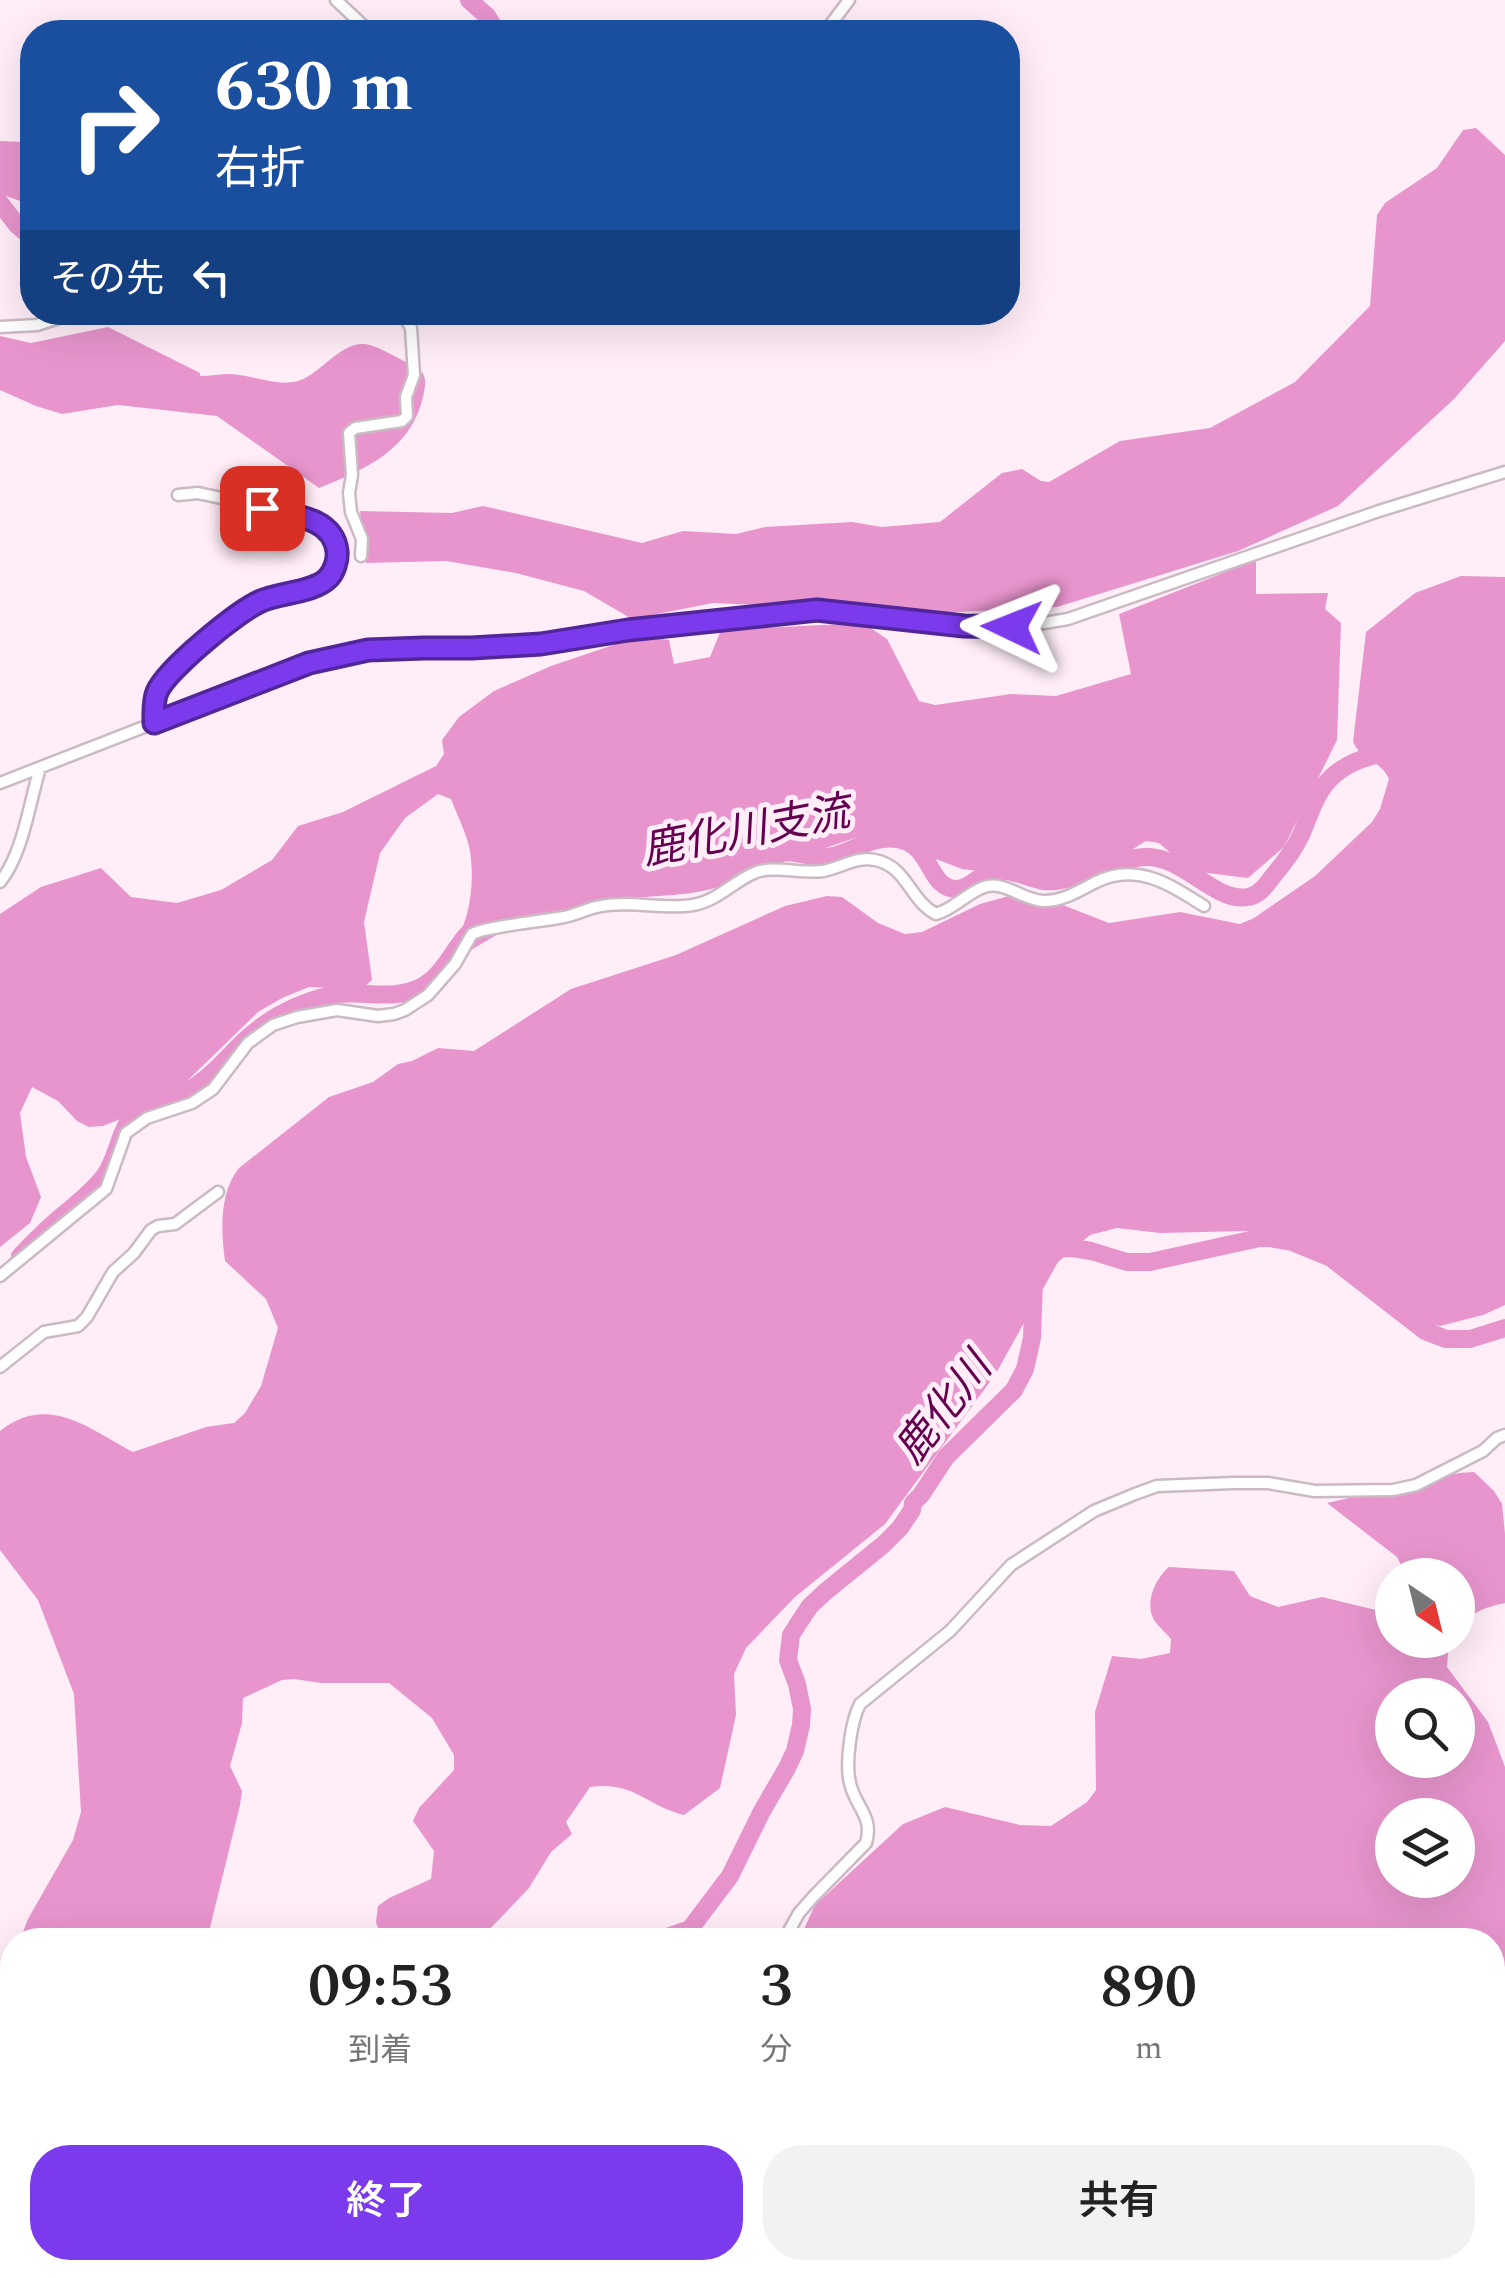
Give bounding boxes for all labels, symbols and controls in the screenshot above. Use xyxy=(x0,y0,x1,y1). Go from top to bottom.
text: 630 m xyxy=(215,35,413,141)
icon: right xyxy=(50,60,180,190)
text: 右折 xyxy=(215,135,305,204)
icon: left xyxy=(184,250,239,305)
text: その先 xyxy=(50,251,164,309)
pin xyxy=(220,466,305,551)
icon: arrive xyxy=(235,481,290,536)
position arrow xyxy=(960,575,1064,679)
water label: 鹿化川支流 xyxy=(637,780,861,883)
water label: 鹿化川 xyxy=(880,1337,1010,1478)
north arrow xyxy=(1375,1558,1475,1658)
map controls xyxy=(1375,1558,1475,1898)
button: search xyxy=(1375,1678,1475,1778)
button: layers xyxy=(1375,1798,1475,1898)
text: 09:53 xyxy=(308,1941,452,2033)
text: 3 xyxy=(760,1941,792,2033)
text: 890 xyxy=(1100,1942,1197,2034)
text: m xyxy=(1135,2024,1162,2073)
text: 到着 xyxy=(348,2026,412,2075)
text: 分 xyxy=(760,2026,792,2075)
button: 終了 xyxy=(30,2145,743,2260)
button: 共有 xyxy=(763,2145,1475,2260)

